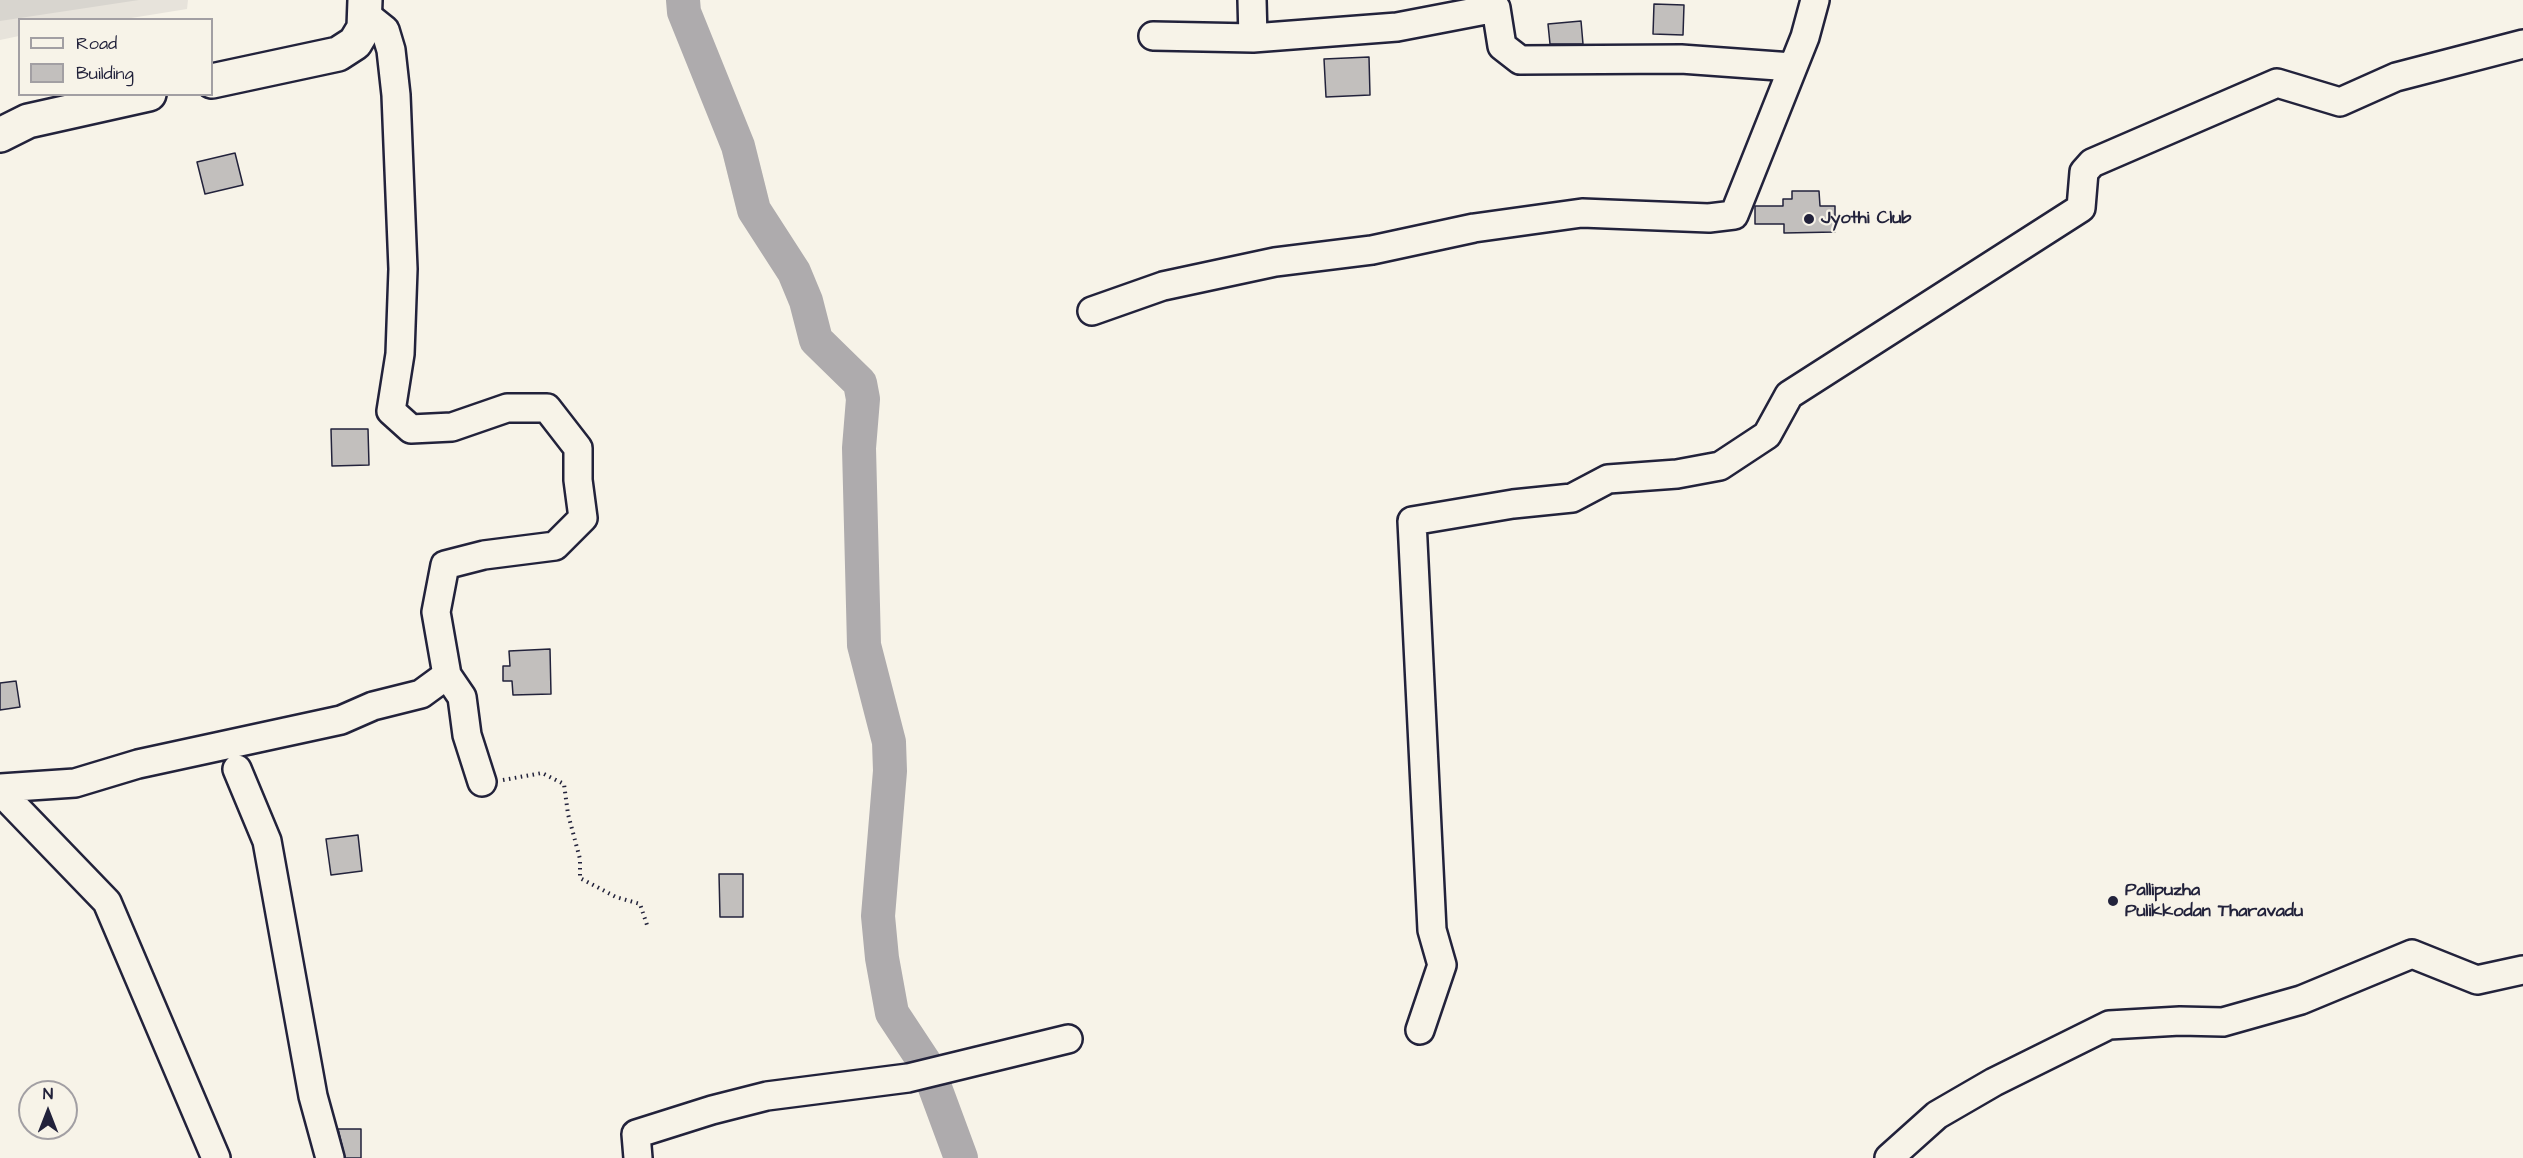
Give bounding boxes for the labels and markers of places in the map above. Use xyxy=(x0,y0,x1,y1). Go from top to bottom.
place label: Jyothi Club xyxy=(1821,208,1911,230)
marker: Jyothi Club xyxy=(1802,212,1816,226)
place label: Pallipuzha Pulikkodan Tharavadu xyxy=(2125,880,2303,922)
marker: Pallipuzha Pulikkodan Tharavadu xyxy=(2106,894,2120,908)

